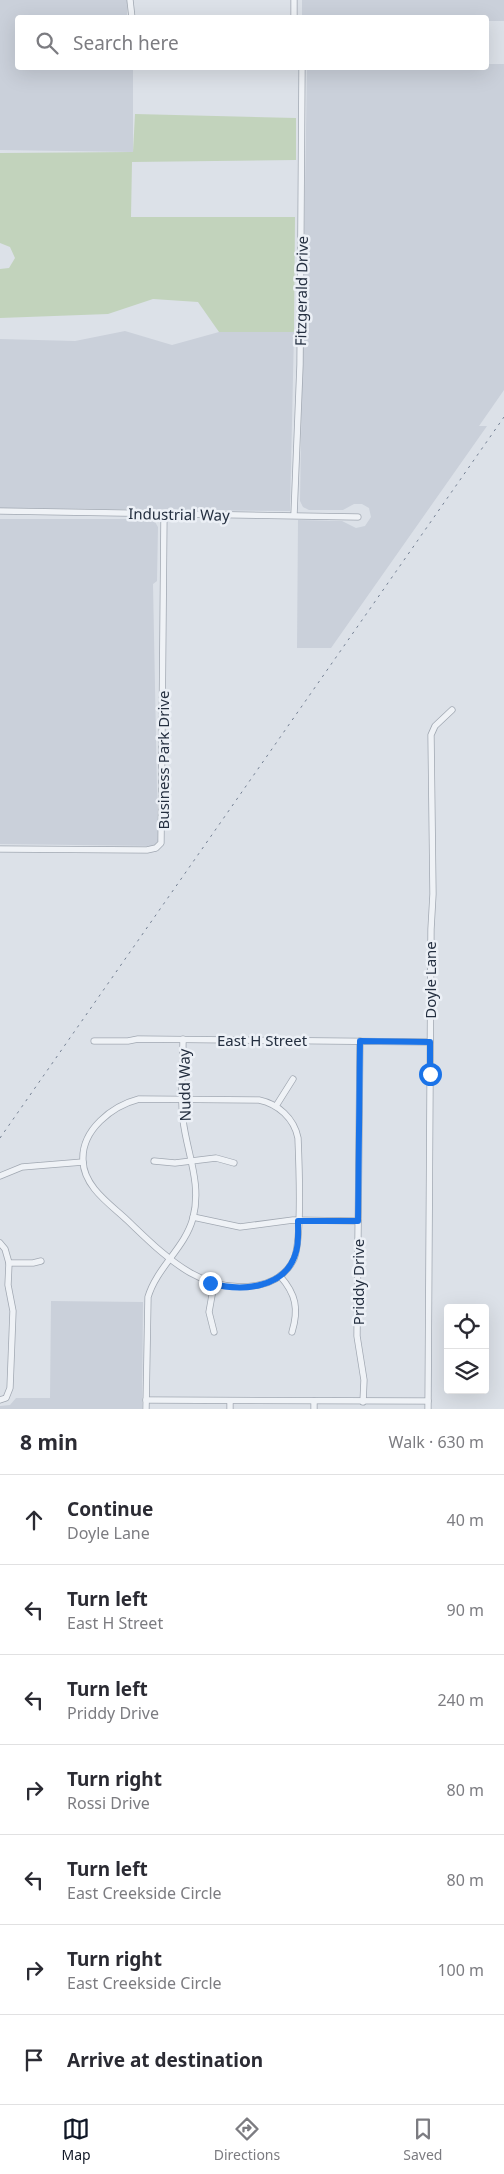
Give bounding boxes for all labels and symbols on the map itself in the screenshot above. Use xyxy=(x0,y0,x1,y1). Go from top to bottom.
street label: Fitzgerald Drive xyxy=(290,236,312,346)
street label: Industrial Way xyxy=(128,503,230,525)
street label: Business Park Drive xyxy=(153,691,173,829)
street label: Doyle Lane xyxy=(420,941,440,1019)
street label: East H Street xyxy=(217,1030,308,1050)
street label: Nudd Way xyxy=(173,1048,195,1122)
route start xyxy=(419,1063,442,1086)
street label: Priddy Drive xyxy=(348,1239,368,1325)
route end xyxy=(199,1272,222,1295)

